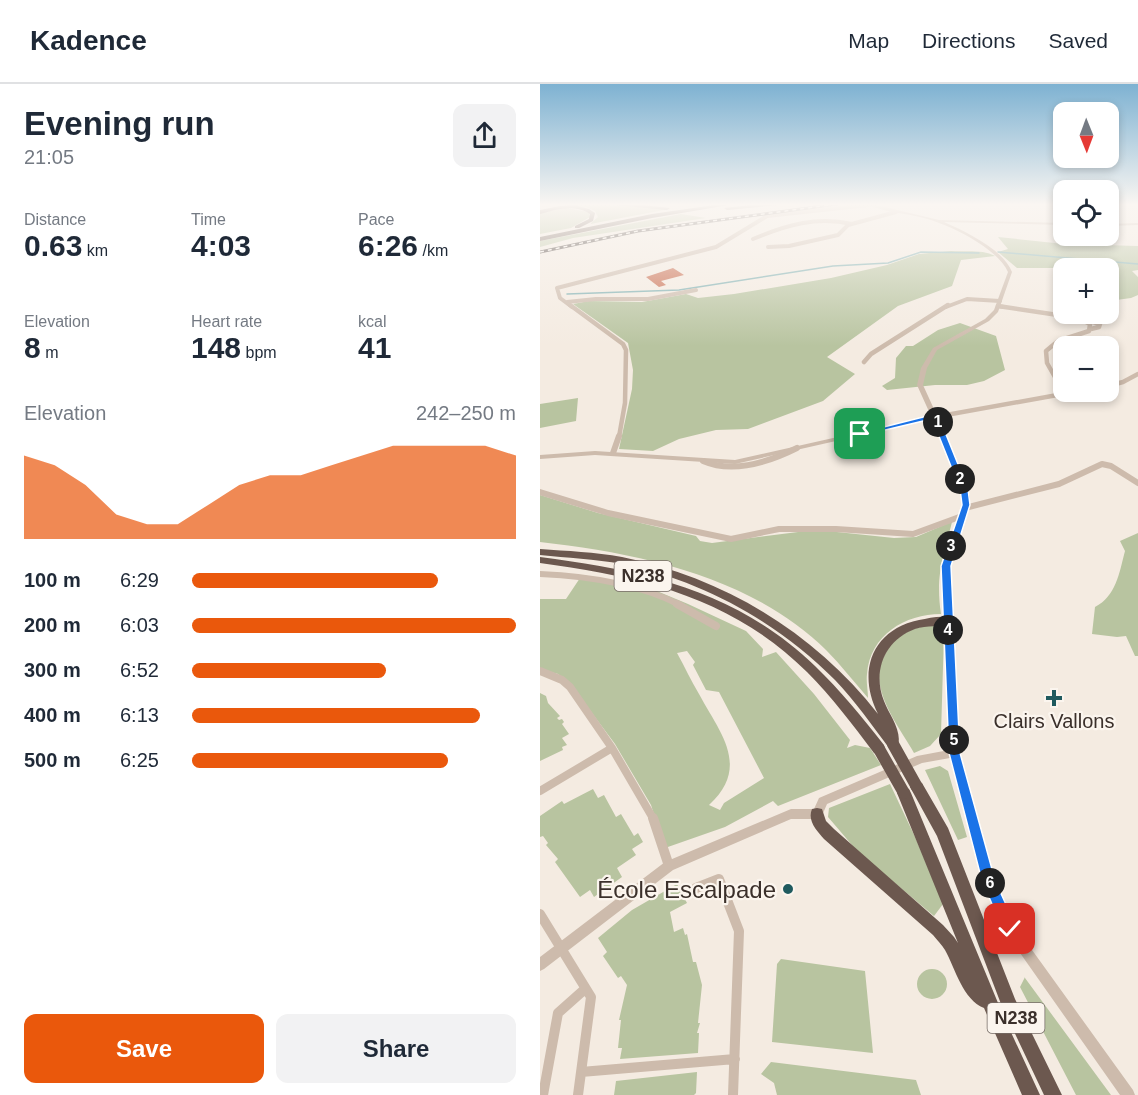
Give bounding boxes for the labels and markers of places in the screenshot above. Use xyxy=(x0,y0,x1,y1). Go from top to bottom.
pin: 1 xyxy=(923,407,953,437)
pin xyxy=(834,408,885,459)
pin: 2 xyxy=(945,464,975,494)
pin: 3 xyxy=(936,531,966,561)
pin: 4 xyxy=(933,615,963,645)
marker: Clairs Vallons xyxy=(1045,689,1063,707)
place label: Clairs Vallons xyxy=(994,710,1114,732)
pin: 5 xyxy=(939,725,969,755)
pin: 6 xyxy=(975,868,1005,898)
place label: École Escalpade xyxy=(597,876,776,903)
marker: École Escalpade xyxy=(781,882,795,896)
pin xyxy=(984,903,1035,954)

